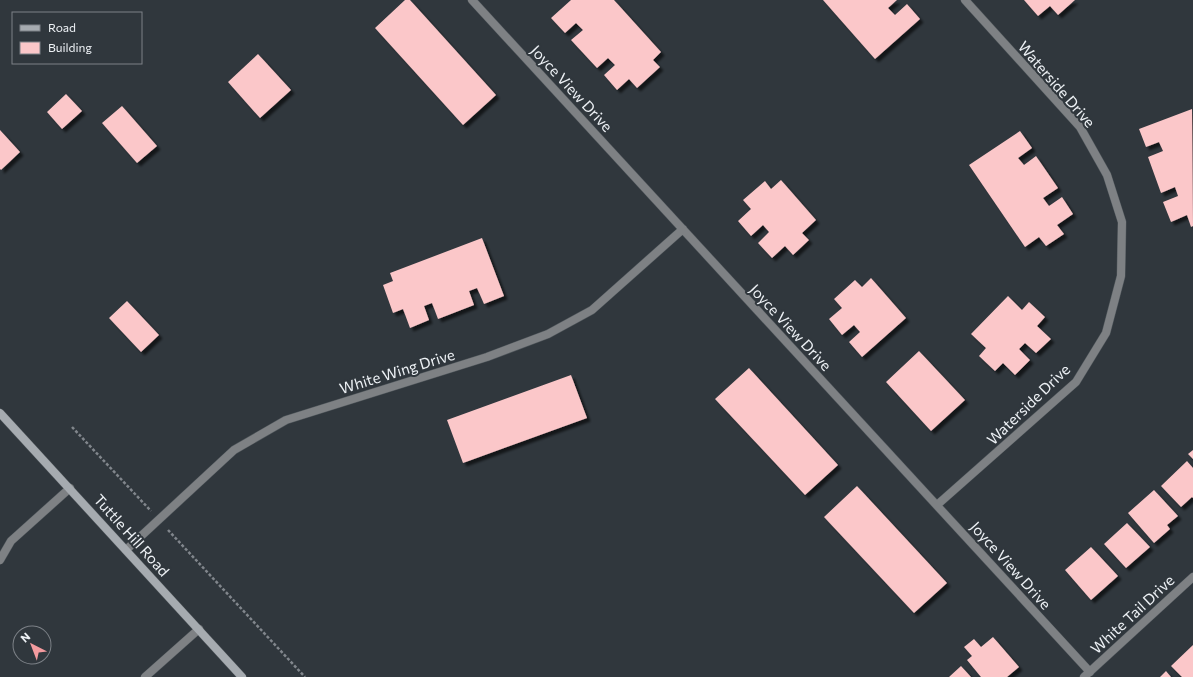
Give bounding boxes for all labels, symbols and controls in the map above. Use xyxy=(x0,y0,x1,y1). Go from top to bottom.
legend xyxy=(12,12,142,64)
text: Road xyxy=(48,20,76,34)
street label: Waterside Drive xyxy=(1015,37,1099,131)
text: Building xyxy=(48,40,92,54)
street label: Joyce View Drive xyxy=(527,41,617,135)
street label: Joyce View Drive xyxy=(746,280,836,374)
street label: White Wing Drive xyxy=(337,345,457,397)
street label: Waterside Drive xyxy=(983,360,1073,448)
street label: Tuttle Hill Road xyxy=(90,490,174,580)
street label: Joyce View Drive xyxy=(967,517,1055,613)
street label: White Tail Drive xyxy=(1087,571,1178,657)
north arrow xyxy=(12,625,52,665)
text: N xyxy=(18,630,32,645)

